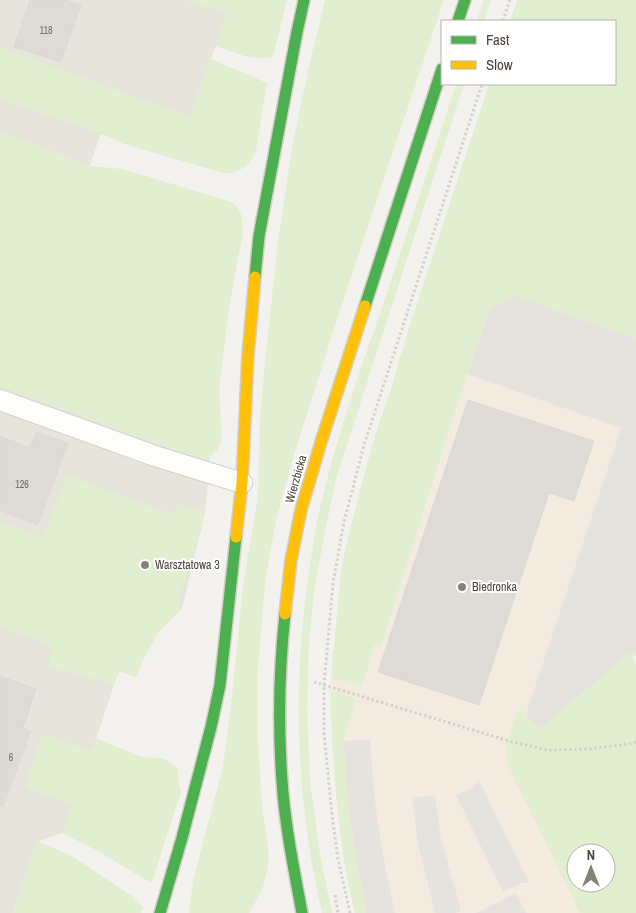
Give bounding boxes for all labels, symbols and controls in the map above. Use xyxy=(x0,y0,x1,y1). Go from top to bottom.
legend xyxy=(441,20,616,85)
house number: 118 xyxy=(39,24,53,37)
text: Fast xyxy=(486,29,510,50)
text: Slow xyxy=(486,54,513,75)
street label: Wierzbicka xyxy=(282,453,311,505)
house number: 126 xyxy=(15,478,29,491)
place label: Warsztatowa 3 xyxy=(155,557,220,573)
marker: Warsztatowa 3 xyxy=(139,559,151,571)
place label: Biedronka xyxy=(472,579,517,595)
marker: Biedronka xyxy=(456,581,468,593)
house number: 6 xyxy=(9,751,14,764)
north arrow xyxy=(566,843,616,893)
text: N xyxy=(587,846,595,864)

